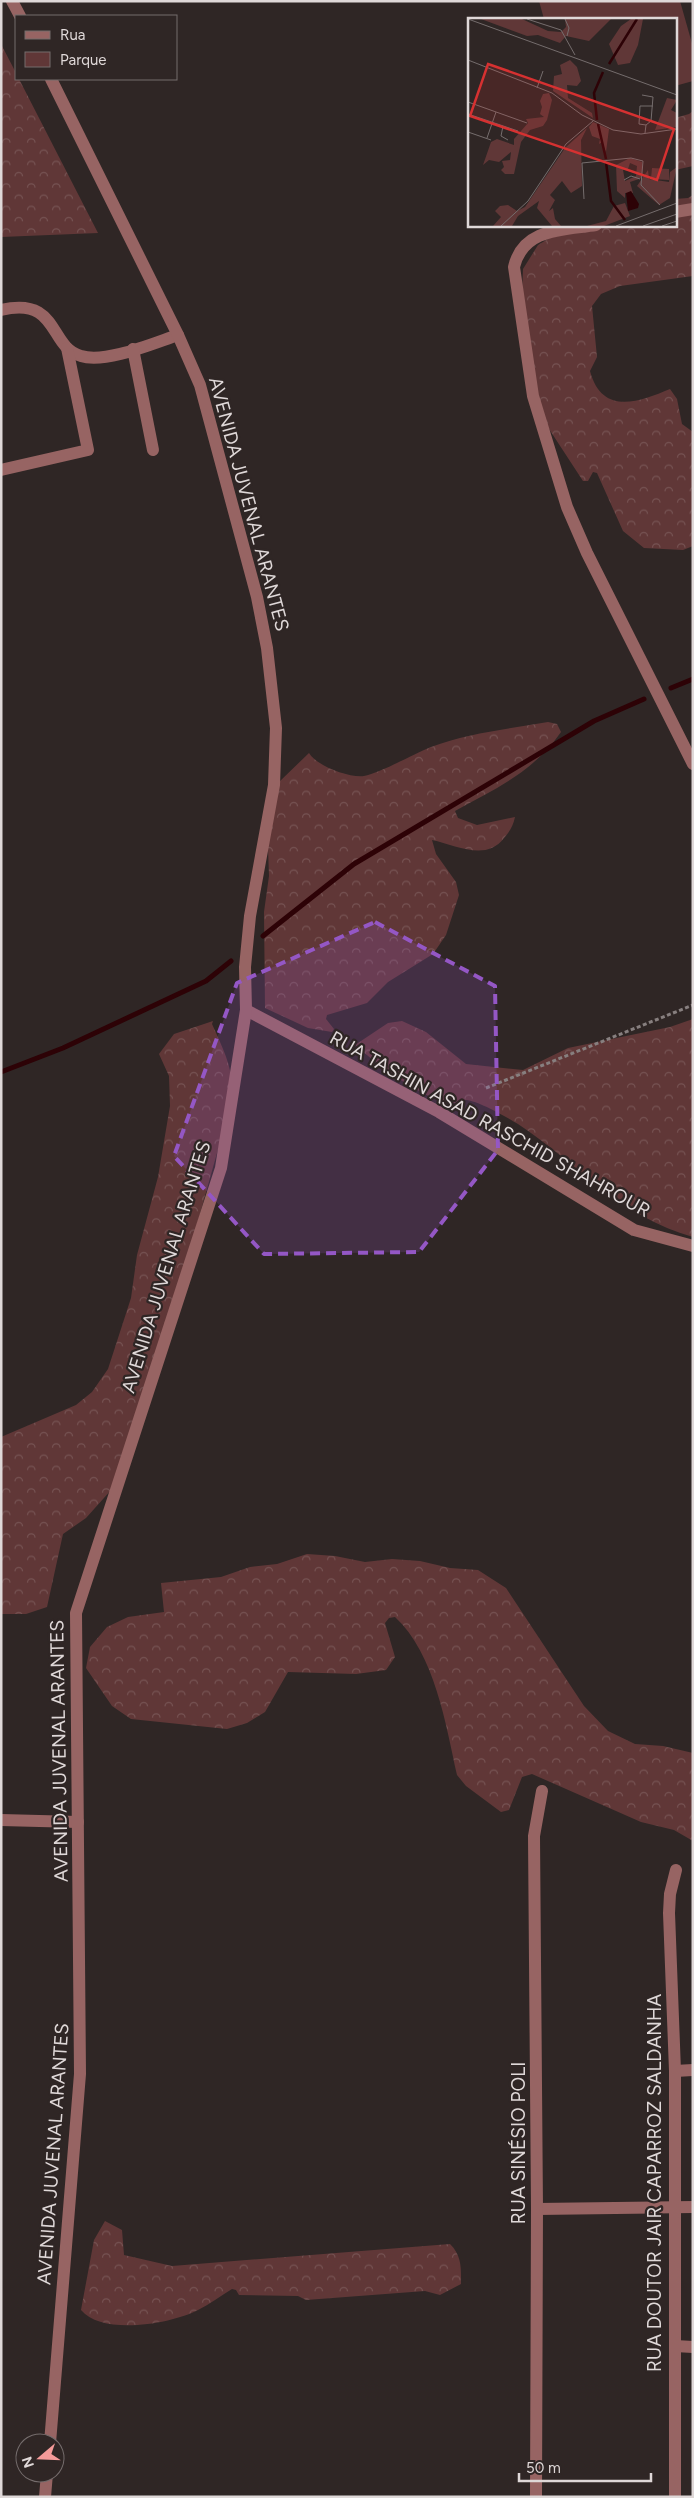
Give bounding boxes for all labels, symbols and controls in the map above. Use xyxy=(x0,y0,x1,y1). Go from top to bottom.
legend xyxy=(15,15,178,80)
inset map xyxy=(468,18,676,226)
text: Rua xyxy=(60,26,85,44)
text: Parque xyxy=(60,51,107,69)
street label: AVENIDA JUVENAL ARANTES xyxy=(204,374,294,634)
street label: RUA TASHIN ASAD RASCHID SHAHROUR xyxy=(326,1026,654,1222)
street label: AVENIDA JUVENAL ARANTES xyxy=(117,1138,215,1396)
street label: AVENIDA JUVENAL ARANTES xyxy=(45,1620,73,1882)
street label: RUA DOUTOR JAIR CAPARROZ SALDANHA xyxy=(643,1994,666,2372)
street label: AVENIDA JUVENAL ARANTES xyxy=(32,2022,74,2286)
street label: RUA SINÉSIO POLI xyxy=(507,2062,530,2224)
north arrow xyxy=(15,2433,65,2483)
scale bar xyxy=(519,2450,652,2482)
text: N xyxy=(18,2454,38,2470)
text: 50 m xyxy=(526,2459,561,2477)

